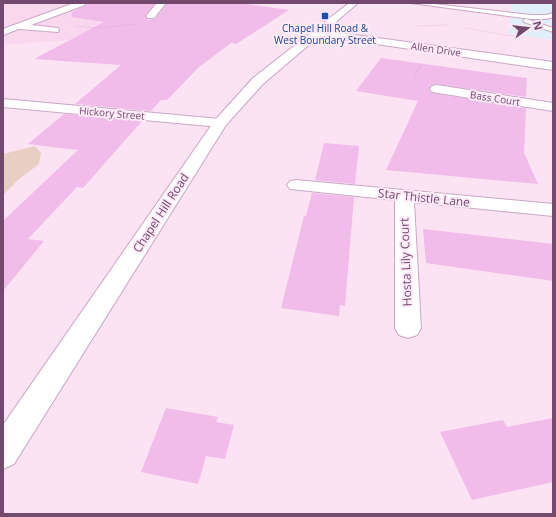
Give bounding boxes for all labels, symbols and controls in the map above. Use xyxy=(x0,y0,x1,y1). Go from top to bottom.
north arrow xyxy=(508,8,548,48)
marker: Chapel Hill Road & West Boundary Street xyxy=(320,11,330,21)
text: N xyxy=(530,19,547,32)
place label: Chapel Hill Road & West Boundary Street xyxy=(274,21,376,47)
street label: Allen Drive xyxy=(410,39,462,59)
street label: Bass Court xyxy=(469,87,521,109)
street label: Hickory Street xyxy=(79,103,146,123)
street label: Chapel Hill Road xyxy=(129,170,193,256)
street label: Star Thistle Lane xyxy=(377,184,471,211)
street label: Hosta Lily Court xyxy=(395,217,416,307)

